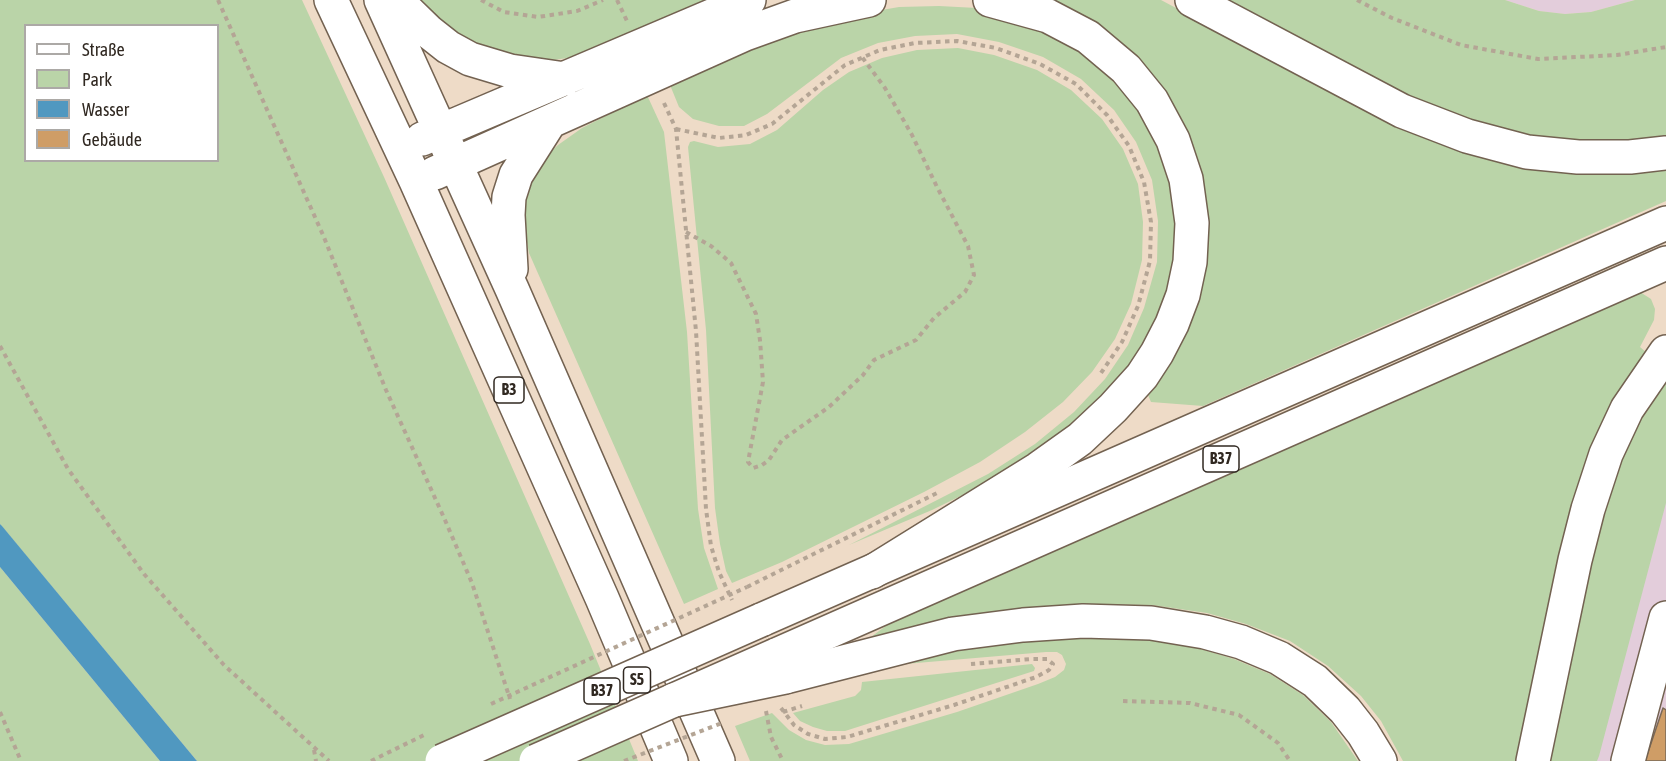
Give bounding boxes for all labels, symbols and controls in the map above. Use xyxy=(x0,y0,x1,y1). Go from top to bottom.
legend xyxy=(24,24,219,162)
text: Straße xyxy=(82,39,125,60)
text: Park xyxy=(82,69,112,90)
text: Wasser xyxy=(82,99,129,120)
text: Gebäude xyxy=(82,129,142,150)
road number: B3 xyxy=(494,377,524,403)
road number: B37 xyxy=(1203,446,1239,472)
road number: S5 xyxy=(624,667,650,693)
road number: B37 xyxy=(584,678,620,704)

